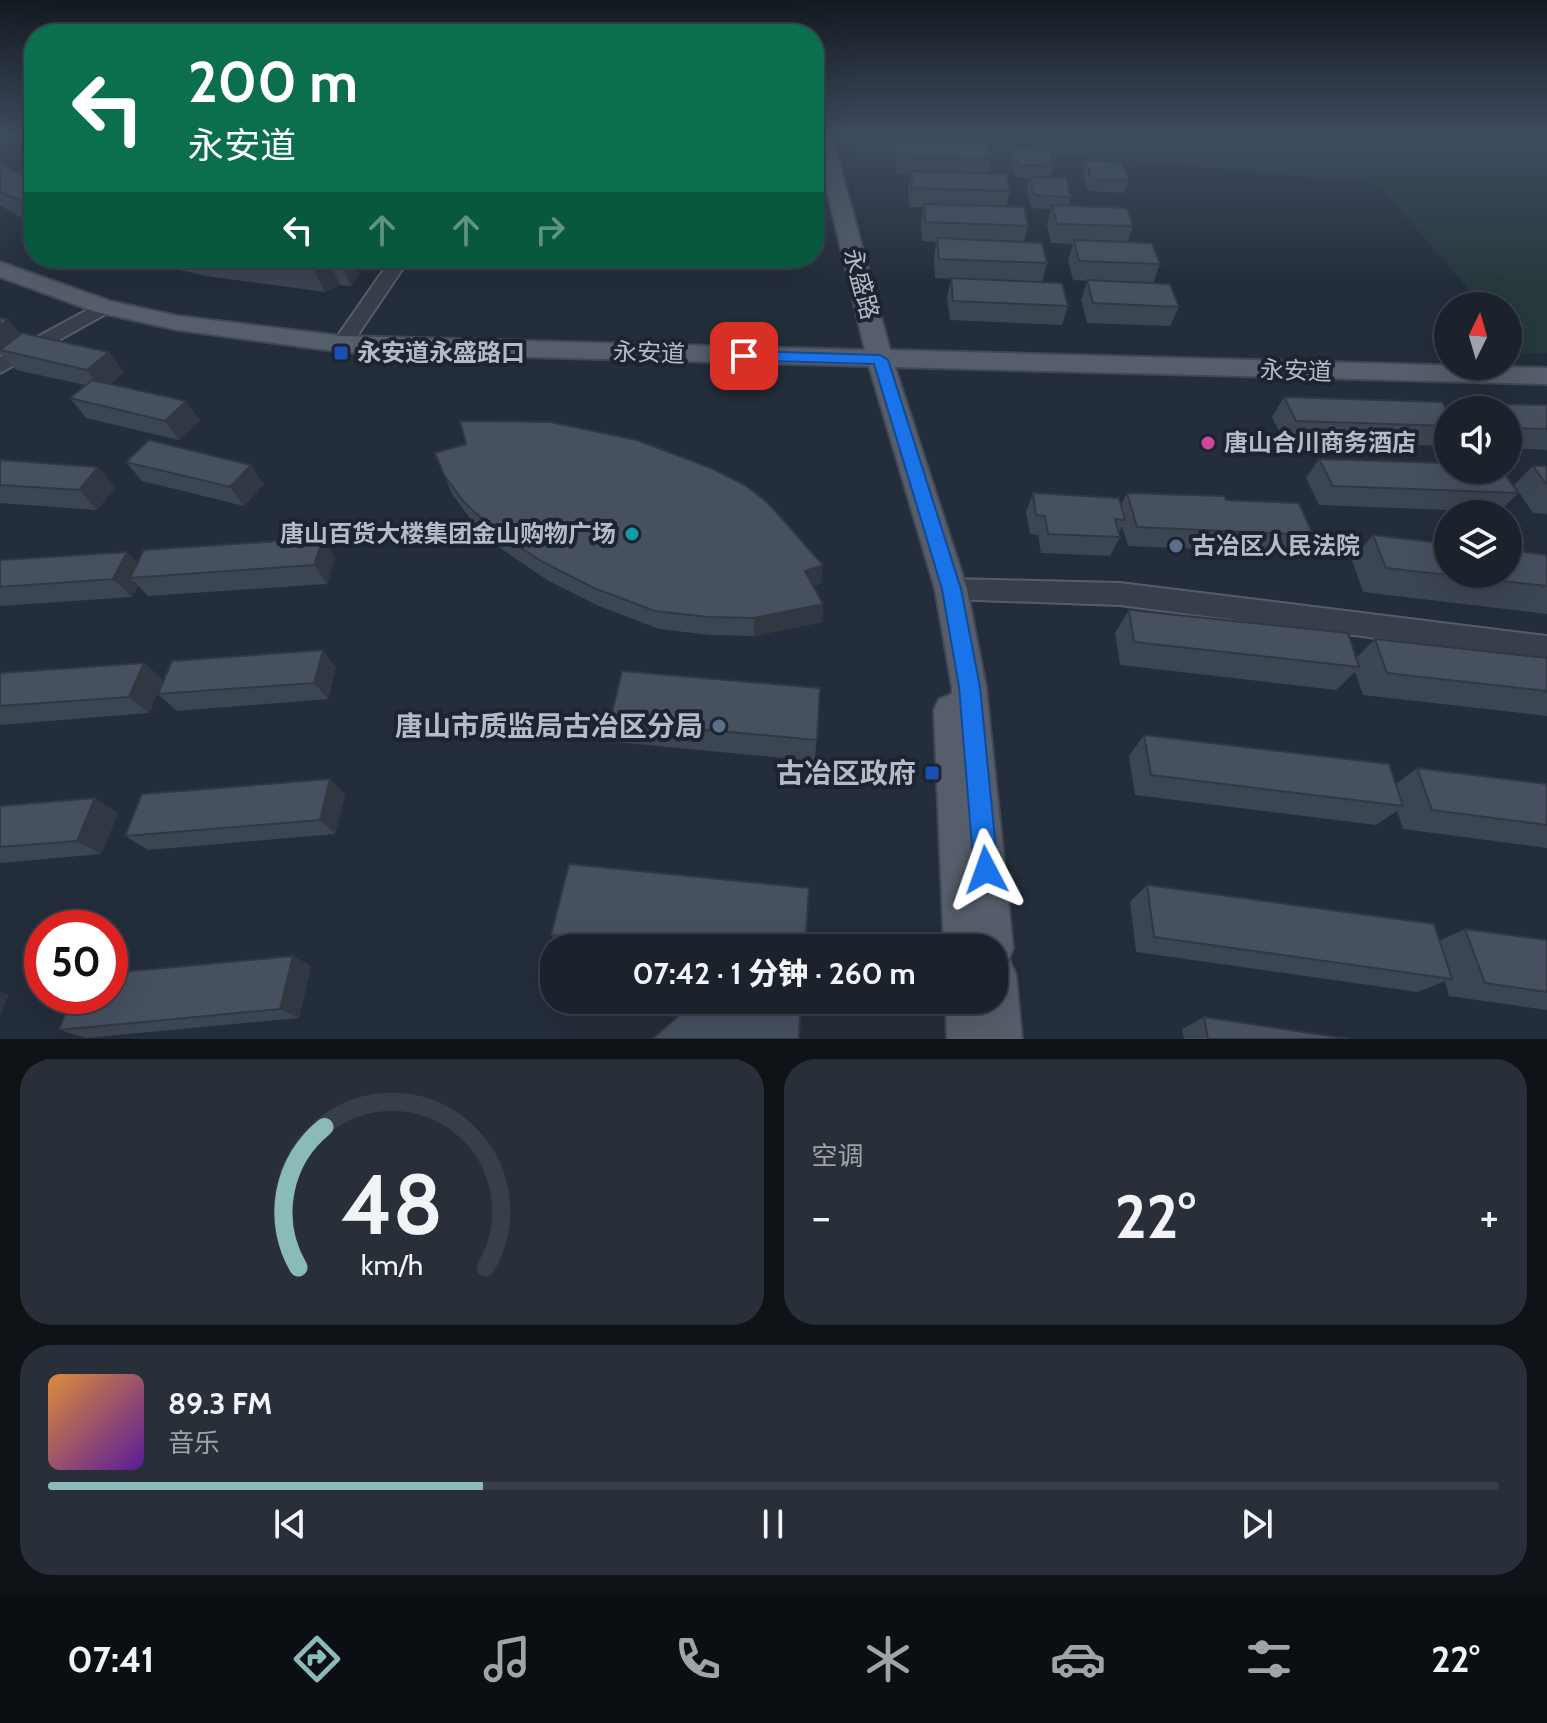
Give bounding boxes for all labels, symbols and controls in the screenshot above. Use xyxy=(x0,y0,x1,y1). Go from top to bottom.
text: 200 m xyxy=(188,48,358,116)
icon: left xyxy=(56,56,160,160)
text: 永安道 xyxy=(188,123,296,167)
icon: left xyxy=(276,208,320,252)
icon: ahead xyxy=(360,208,404,252)
icon: ahead xyxy=(444,208,488,252)
icon: right xyxy=(528,208,572,252)
street label: 永盛路 xyxy=(838,245,885,322)
north arrow xyxy=(1434,292,1522,380)
map controls xyxy=(1434,292,1522,588)
pin xyxy=(710,322,778,390)
icon: arrive xyxy=(722,334,766,378)
street label: 永安道 xyxy=(613,337,686,368)
place label: 永安道永盛路口 xyxy=(357,338,525,367)
marker: 永安道永盛路口 xyxy=(332,344,350,362)
street label: 永安道 xyxy=(1260,355,1333,386)
button: sound xyxy=(1434,396,1522,484)
place label: 唐山合川商务酒店 xyxy=(1224,428,1416,457)
marker: 唐山合川商务酒店 xyxy=(1199,434,1217,452)
button: layers xyxy=(1434,500,1522,588)
place label: 唐山百货大楼集团金山购物广场 xyxy=(280,519,616,548)
marker: 唐山百货大楼集团金山购物广场 xyxy=(623,525,641,543)
place label: 古冶区人民法院 xyxy=(1192,531,1360,560)
marker: 古冶区人民法院 xyxy=(1167,537,1185,555)
place label: 唐山市质监局古冶区分局 xyxy=(395,709,703,743)
marker: 唐山市质监局古冶区分局 xyxy=(710,717,728,735)
place label: 古冶区政府 xyxy=(776,756,916,790)
marker: 古冶区政府 xyxy=(923,764,941,782)
position arrow xyxy=(944,828,1028,912)
speed limit sign: 50 xyxy=(24,910,128,1014)
text: 07:42 · 1 分钟 · 260 m xyxy=(632,955,916,992)
text: 空调 xyxy=(812,1140,864,1172)
text: 48 xyxy=(341,1154,443,1255)
text: 22° xyxy=(1115,1180,1196,1253)
text: − xyxy=(812,1190,831,1243)
text: + xyxy=(1480,1190,1499,1243)
text: km/h xyxy=(360,1247,423,1282)
text: 89.3 FM xyxy=(168,1385,272,1422)
text: 音乐 xyxy=(168,1427,220,1459)
icon: previous xyxy=(268,1502,312,1546)
icon: pause xyxy=(751,1502,795,1546)
icon: next xyxy=(1235,1502,1279,1546)
icon: directions xyxy=(289,1631,345,1687)
icon: music xyxy=(479,1631,535,1687)
icon: phone xyxy=(670,1631,726,1687)
icon: climate xyxy=(860,1631,916,1687)
icon: car xyxy=(1050,1631,1106,1687)
icon: filters xyxy=(1241,1631,1297,1687)
text: 07:41 xyxy=(67,1637,154,1681)
text: 22° xyxy=(1431,1637,1480,1681)

